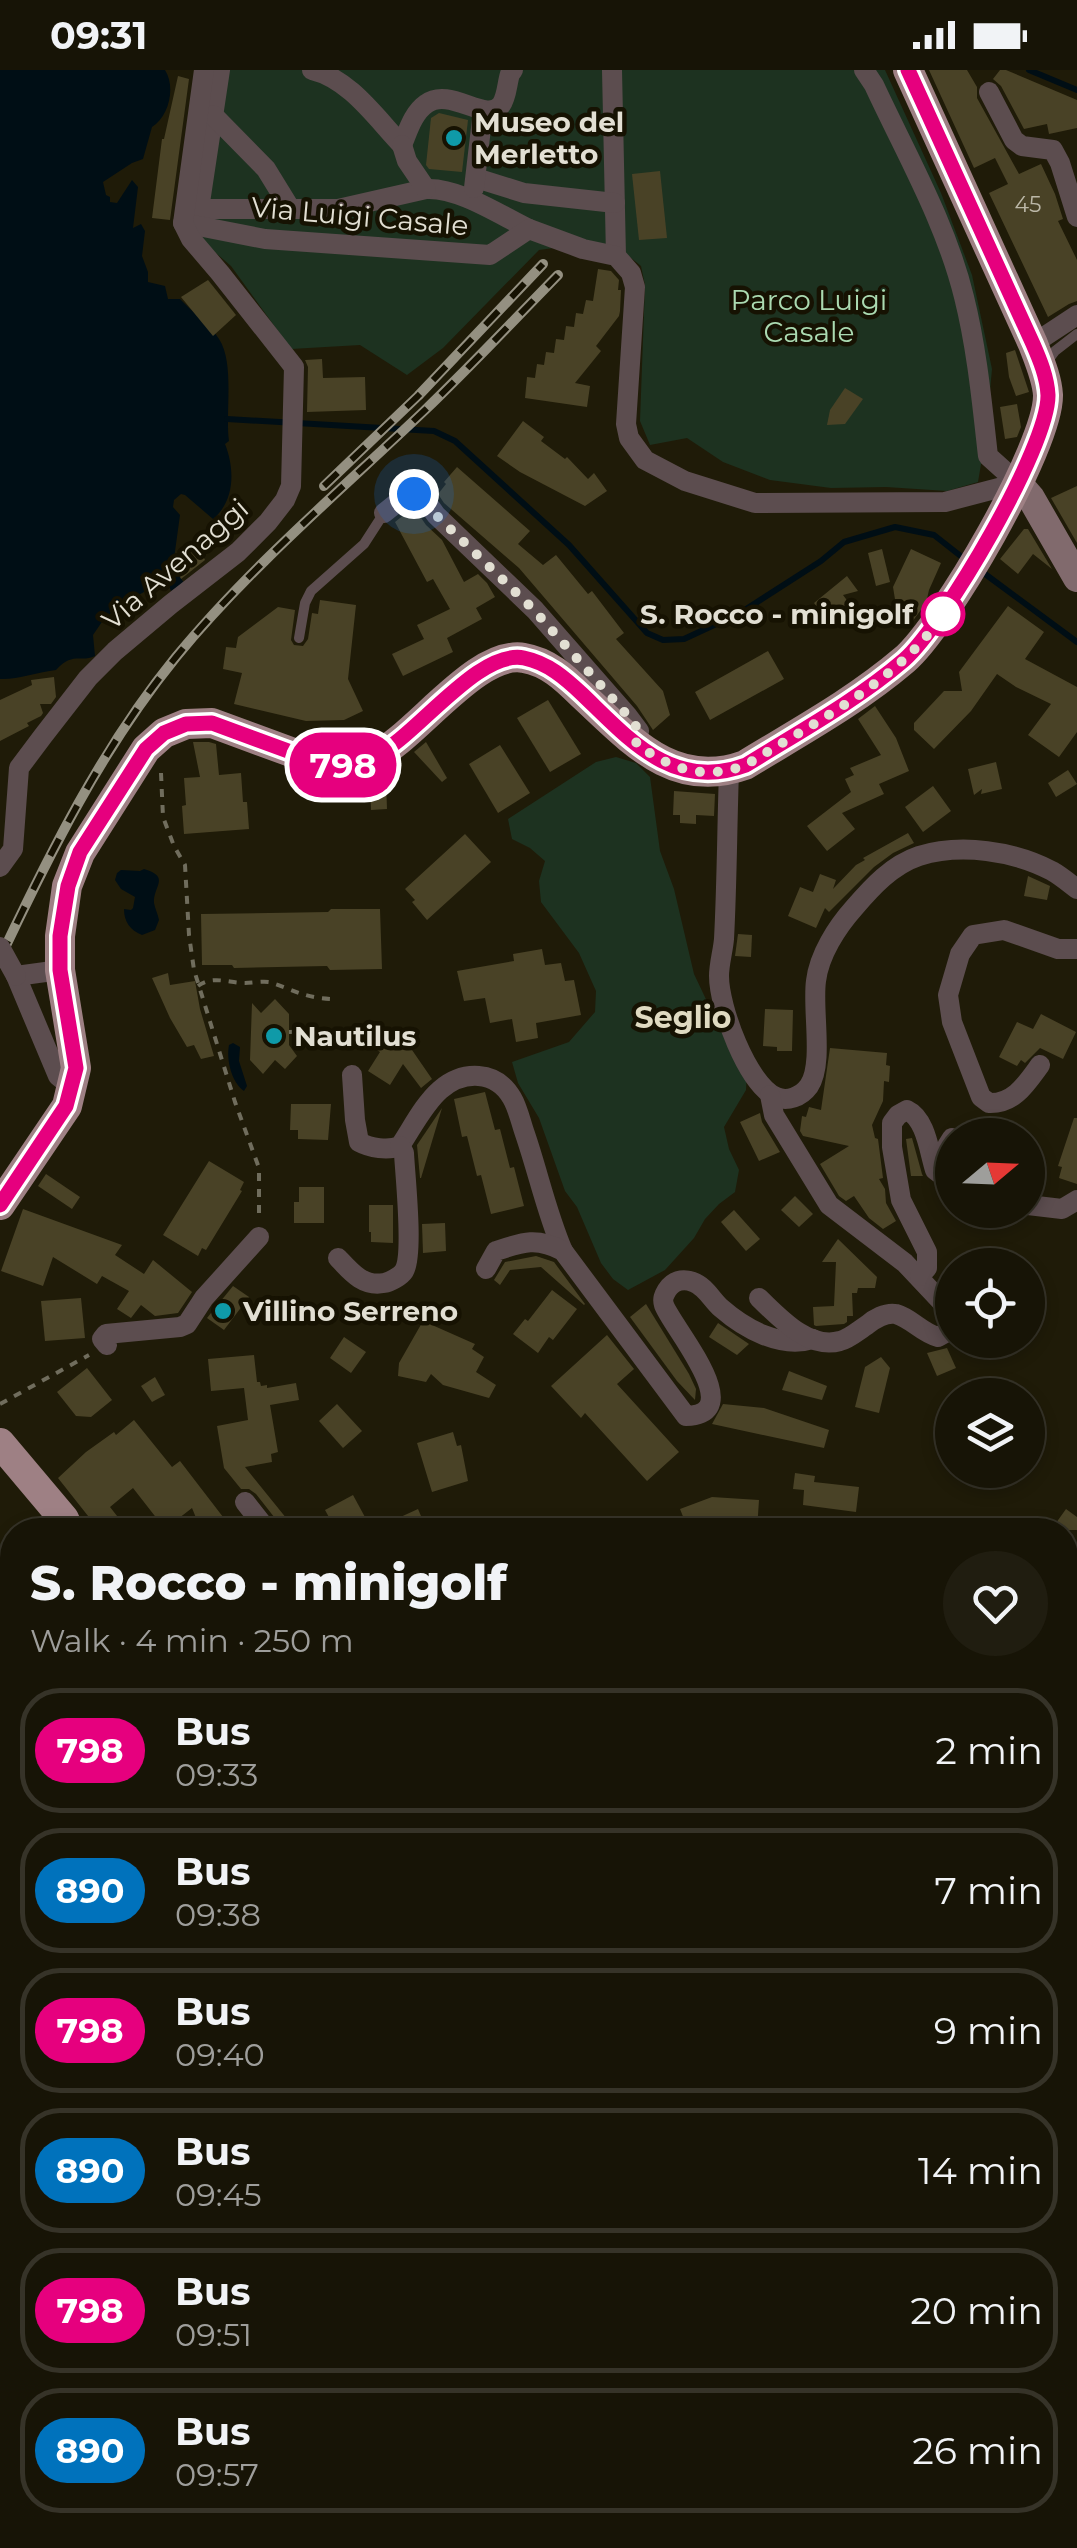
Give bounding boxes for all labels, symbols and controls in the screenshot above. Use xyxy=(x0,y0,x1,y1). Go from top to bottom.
text: 09:31 xyxy=(50,12,147,59)
place label: Museo del Merletto xyxy=(474,105,624,171)
marker: Museo del Merletto xyxy=(443,127,465,149)
street label: Via Luigi Casale xyxy=(250,190,470,242)
house number: 45 xyxy=(1015,191,1041,218)
park label: Parco Luigi Casale xyxy=(731,283,887,349)
your location xyxy=(389,469,439,519)
street label: Via Avenaggi xyxy=(95,491,255,637)
marker: S. Rocco - minigolf xyxy=(922,593,964,635)
place label: S. Rocco - minigolf xyxy=(640,597,914,631)
line badge: 798 xyxy=(286,732,400,798)
text: 798 xyxy=(309,744,377,787)
district label: Seglio xyxy=(635,999,731,1036)
place label: Nautilus xyxy=(294,1019,416,1053)
marker: Nautilus xyxy=(263,1025,285,1047)
north arrow xyxy=(935,1118,1045,1228)
map controls xyxy=(935,1118,1045,1488)
button: locate xyxy=(935,1248,1045,1358)
place label: Villino Serreno xyxy=(242,1294,458,1328)
marker: Villino Serreno xyxy=(212,1300,234,1322)
button: layers xyxy=(935,1378,1045,1488)
button: heart xyxy=(943,1551,1048,1656)
text: S. Rocco - minigolf xyxy=(30,1554,507,1612)
text: Walk · 4 min · 250 m xyxy=(30,1621,354,1660)
text: Bus xyxy=(175,1708,250,1755)
text: 2 min xyxy=(935,1727,1043,1774)
text: 798 xyxy=(56,1729,124,1772)
text: 09:33 xyxy=(175,1755,258,1794)
text: Bus xyxy=(175,1848,250,1895)
text: 7 min xyxy=(934,1867,1043,1914)
text: 890 xyxy=(55,1869,125,1912)
text: 09:38 xyxy=(175,1895,261,1934)
text: Bus xyxy=(175,1988,250,2035)
text: 9 min xyxy=(934,2007,1043,2054)
text: 798 xyxy=(56,2009,124,2052)
text: 09:40 xyxy=(175,2035,265,2074)
text: Bus xyxy=(175,2128,250,2175)
text: 14 min xyxy=(918,2147,1043,2194)
text: 890 xyxy=(55,2149,125,2192)
text: 09:45 xyxy=(175,2175,262,2214)
text: Bus xyxy=(175,2268,250,2315)
text: 20 min xyxy=(910,2287,1043,2334)
text: 798 xyxy=(56,2289,124,2332)
text: 09:51 xyxy=(175,2315,252,2354)
text: Bus xyxy=(175,2408,250,2455)
text: 26 min xyxy=(912,2427,1043,2474)
text: 890 xyxy=(55,2429,125,2472)
text: 09:57 xyxy=(175,2455,259,2494)

